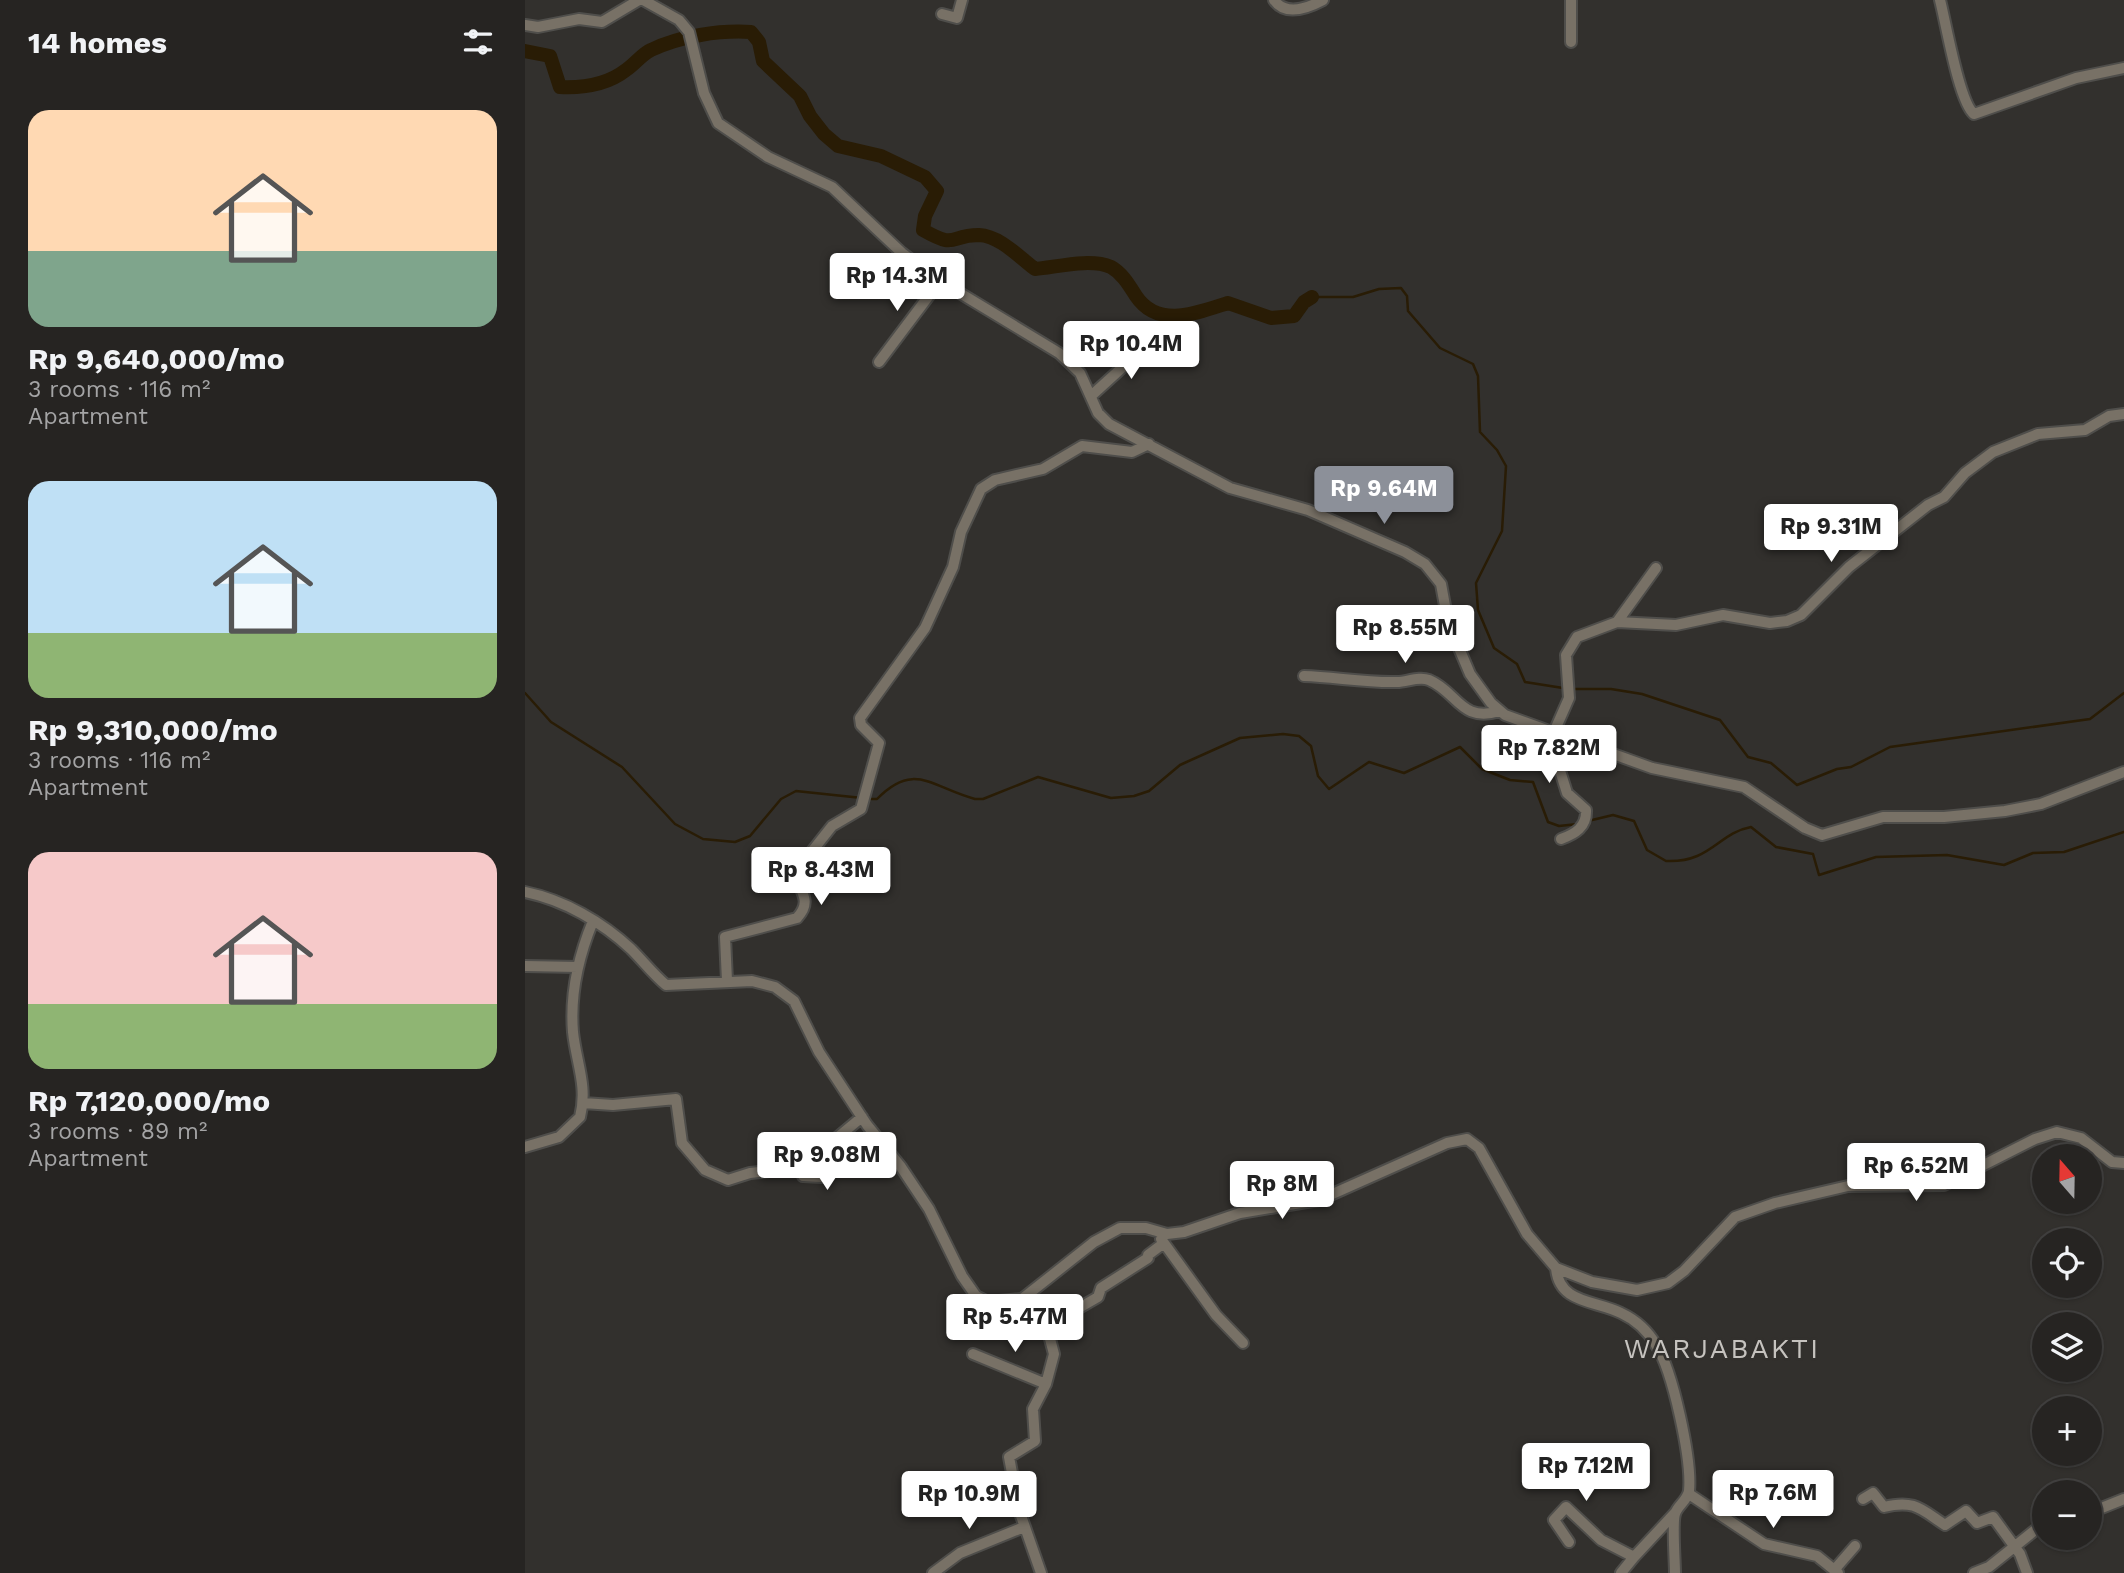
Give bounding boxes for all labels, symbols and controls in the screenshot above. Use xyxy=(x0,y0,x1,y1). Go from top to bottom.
icon: filters xyxy=(459,23,497,61)
text: 14 homes xyxy=(28,25,167,60)
icon: home xyxy=(200,155,326,281)
pin: Rp 14.3M xyxy=(825,254,969,313)
text: Rp 14.3M xyxy=(846,262,948,289)
pin: Rp 10.4M xyxy=(1059,322,1203,381)
text: Rp 10.4M xyxy=(1079,330,1183,357)
text: Rp 9,640,000/mo xyxy=(28,341,285,376)
text: 3 rooms · 116 m² xyxy=(28,376,210,403)
text: Apartment xyxy=(28,403,148,430)
pin: Rp 9.64M xyxy=(1312,466,1456,526)
text: Rp 9.64M xyxy=(1330,475,1438,502)
pin: Rp 9.31M xyxy=(1759,504,1903,564)
text: Rp 9.31M xyxy=(1780,513,1882,540)
icon: home xyxy=(200,526,326,652)
pin: Rp 8.55M xyxy=(1333,606,1477,665)
text: Rp 8.55M xyxy=(1352,614,1458,641)
text: Rp 9,310,000/mo xyxy=(28,712,278,747)
pin: Rp 7.82M xyxy=(1477,726,1621,785)
text: Rp 7.82M xyxy=(1497,734,1601,761)
text: 3 rooms · 116 m² xyxy=(28,747,210,774)
text: Apartment xyxy=(28,774,148,801)
pin: Rp 8.43M xyxy=(749,848,893,907)
text: Rp 8.43M xyxy=(767,856,875,883)
icon: home xyxy=(200,897,326,1023)
text: Rp 7,120,000/mo xyxy=(28,1083,270,1118)
text: 3 rooms · 89 m² xyxy=(28,1118,207,1145)
pin: Rp 9.08M xyxy=(755,1132,899,1192)
text: Rp 9.08M xyxy=(773,1141,881,1168)
pin: Rp 6.52M xyxy=(1844,1144,1988,1203)
north arrow xyxy=(2032,1144,2102,1214)
map controls xyxy=(2032,1144,2102,1550)
text: Apartment xyxy=(28,1145,148,1172)
text: Rp 6.52M xyxy=(1863,1152,1969,1179)
pin: Rp 8M xyxy=(1233,1162,1331,1221)
text: Rp 8M xyxy=(1246,1170,1318,1197)
button: locate xyxy=(2032,1228,2102,1298)
pin: Rp 5.47M xyxy=(943,1294,1087,1354)
text: Rp 5.47M xyxy=(962,1303,1068,1330)
button: layers xyxy=(2032,1312,2102,1382)
district label: WARJABAKTI xyxy=(1624,1332,1820,1365)
button: + xyxy=(2032,1396,2102,1466)
pin: Rp 7.12M xyxy=(1514,1444,1658,1503)
text: Rp 7.12M xyxy=(1538,1452,1634,1479)
pin: Rp 7.6M xyxy=(1708,1470,1838,1530)
pin: Rp 10.9M xyxy=(897,1472,1041,1531)
text: Rp 7.6M xyxy=(1728,1479,1818,1506)
text: Rp 10.9M xyxy=(918,1480,1020,1507)
button: − xyxy=(2032,1480,2102,1550)

